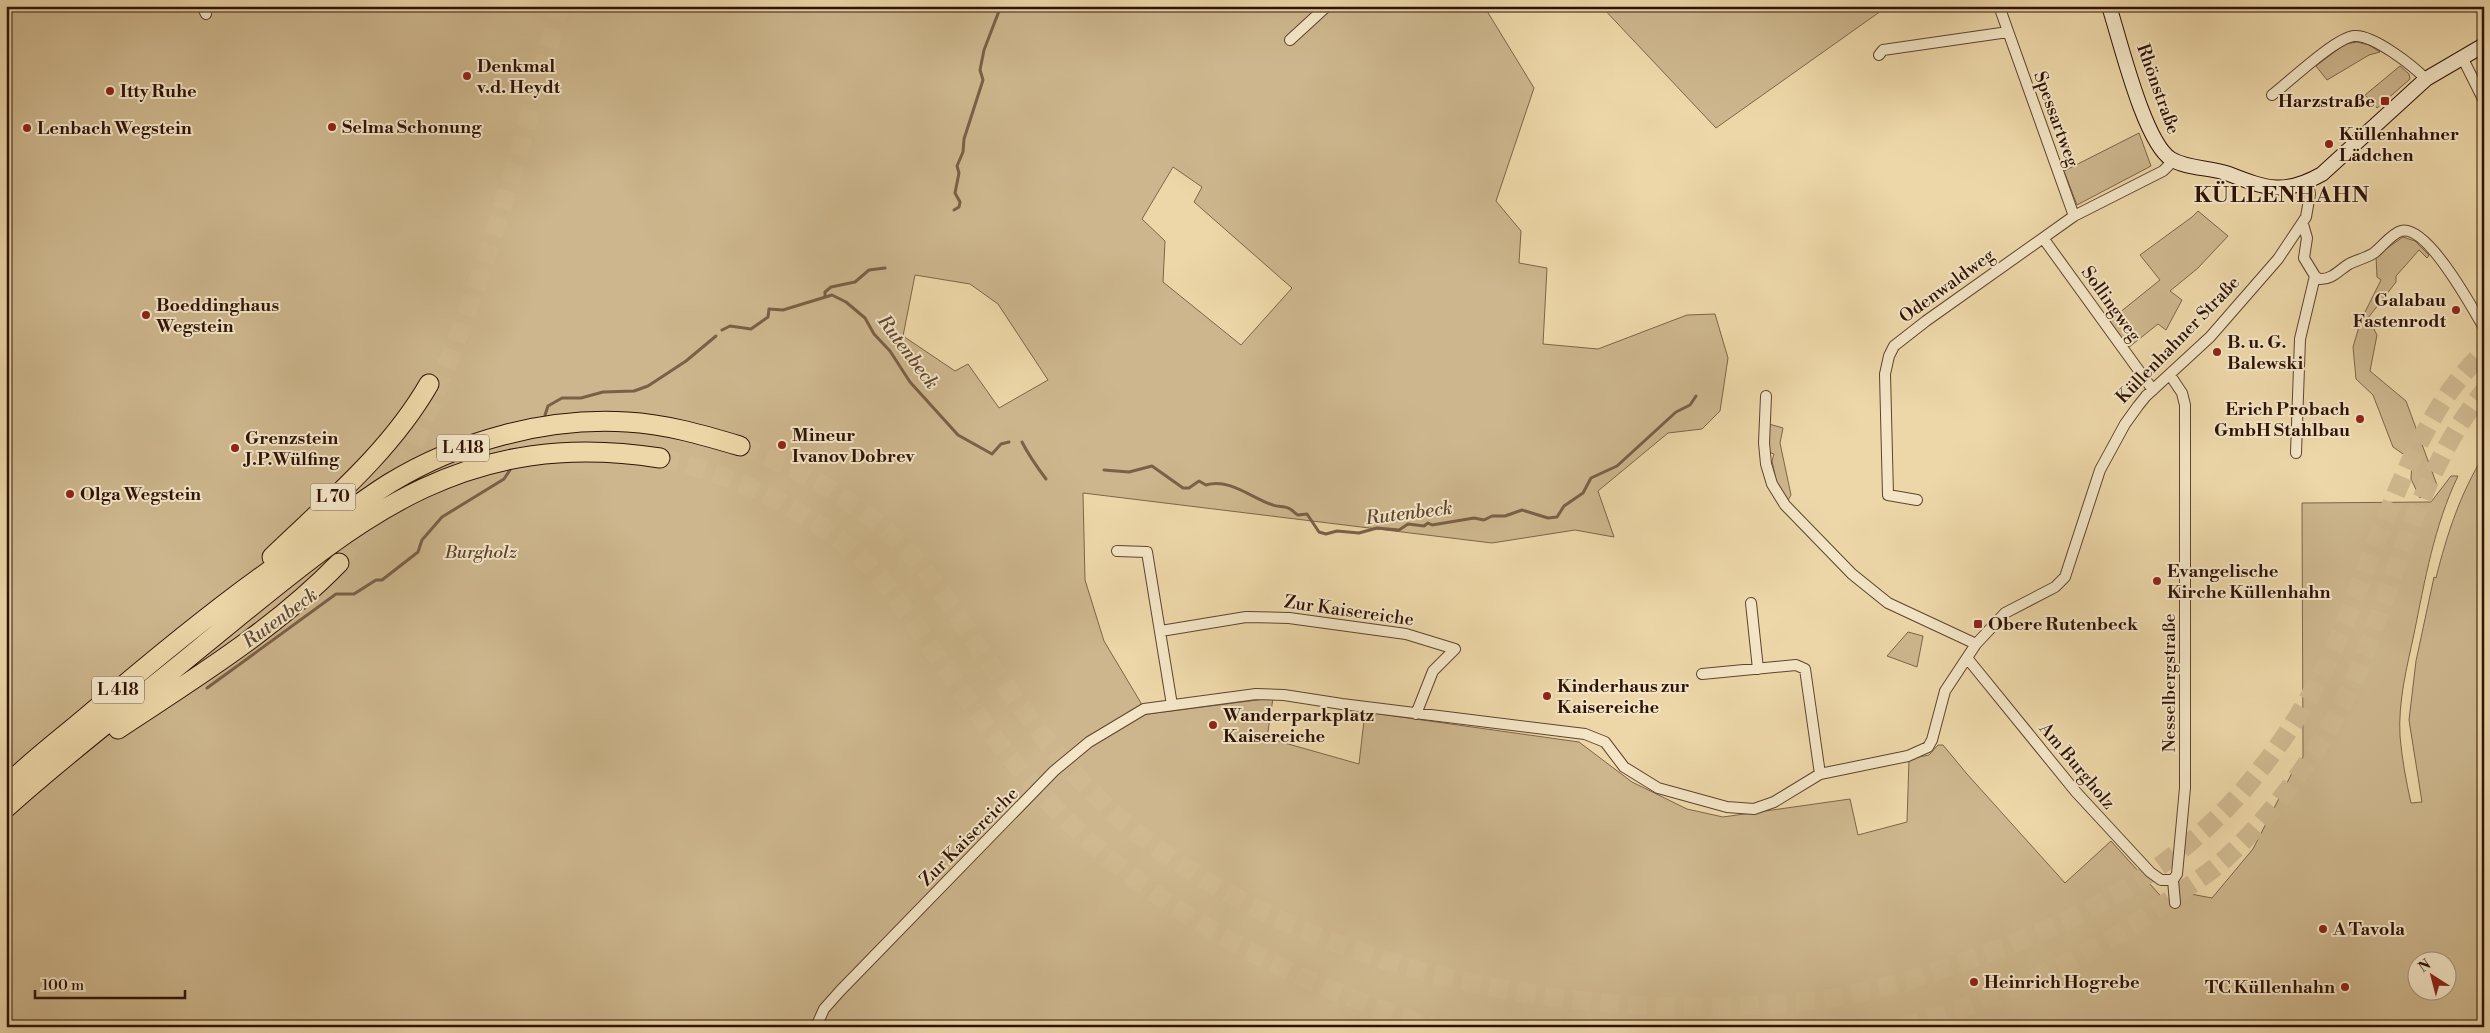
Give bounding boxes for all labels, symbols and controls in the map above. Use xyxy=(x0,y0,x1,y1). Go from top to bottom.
street label: Rhönstraße xyxy=(2131,41,2185,137)
place label: Denkmal v.d. Heydt xyxy=(476,55,561,99)
street label: Spessartweg xyxy=(2028,68,2084,171)
marker: Denkmal v.d. Heydt xyxy=(461,70,473,82)
place label: Itty Ruhe xyxy=(120,80,197,103)
marker: Itty Ruhe xyxy=(104,85,116,97)
place label: Harzstraße xyxy=(2278,90,2375,113)
marker: Harzstraße xyxy=(2379,95,2391,107)
place label: Selma Schonung xyxy=(342,116,482,139)
place label: Lenbach Wegstein xyxy=(37,117,192,140)
marker: Selma Schonung xyxy=(326,121,338,133)
marker: Lenbach Wegstein xyxy=(21,122,33,134)
place label: Küllenhahner Lädchen xyxy=(2339,123,2459,167)
marker: Küllenhahner Lädchen xyxy=(2323,138,2335,150)
district label: KÜLLENHAHN xyxy=(2194,180,2370,209)
street label: Odenwaldweg xyxy=(1895,243,2000,328)
street label: Sollingweg xyxy=(2076,262,2146,347)
street label: Küllenhahner Straße xyxy=(2111,271,2245,409)
place label: Galabau Fastenrodt xyxy=(2353,289,2447,333)
place label: Boeddinghaus Wegstein xyxy=(155,294,279,338)
marker: Galabau Fastenrodt xyxy=(2450,304,2462,316)
marker: Boeddinghaus Wegstein xyxy=(140,309,152,321)
water label: Rutenbeck xyxy=(871,309,944,394)
place label: B. u. G. Balewski xyxy=(2227,331,2303,375)
marker: B. u. G. Balewski xyxy=(2211,346,2223,358)
place label: Erich Probach GmbH Stahlbau xyxy=(2214,398,2350,442)
marker: Erich Probach GmbH Stahlbau xyxy=(2354,413,2366,425)
place label: Mineur Ivanov Dobrev xyxy=(792,424,916,468)
place label: Grenzstein J.P.Wülfing xyxy=(242,427,340,471)
road number: L 418 xyxy=(437,434,489,462)
marker: Mineur Ivanov Dobrev xyxy=(776,439,788,451)
marker: Grenzstein J.P.Wülfing xyxy=(229,442,241,454)
place label: Olga Wegstein xyxy=(80,483,201,506)
road number: L 70 xyxy=(310,484,356,511)
marker: Olga Wegstein xyxy=(64,488,76,500)
water label: Rutenbeck xyxy=(1363,496,1454,530)
park label: Burgholz xyxy=(444,541,518,564)
place label: Evangelische Kirche Küllenhahn xyxy=(2167,560,2330,604)
marker: Evangelische Kirche Küllenhahn xyxy=(2151,575,2163,587)
water label: Rutenbeck xyxy=(237,583,322,654)
street label: Zur Kaisereiche xyxy=(1283,591,1415,631)
place label: Obere Rutenbeck xyxy=(1988,613,2139,636)
street label: Nesselbergstraße xyxy=(2158,613,2181,753)
marker: Obere Rutenbeck xyxy=(1972,618,1984,630)
place label: Kinderhaus zur Kaisereiche xyxy=(1557,675,1689,719)
road number: L 418 xyxy=(92,676,144,704)
marker: Kinderhaus zur Kaisereiche xyxy=(1541,690,1553,702)
place label: Wanderparkplatz Kaisereiche xyxy=(1222,704,1375,748)
street label: Am Burgholz xyxy=(2033,717,2120,814)
marker: Wanderparkplatz Kaisereiche xyxy=(1207,719,1219,731)
street label: Zur Kaisereiche xyxy=(915,783,1023,891)
place label: A Tavola xyxy=(2332,918,2405,941)
marker: A Tavola xyxy=(2317,923,2329,935)
north arrow xyxy=(2408,950,2458,1000)
text: N xyxy=(2415,956,2435,977)
scale bar xyxy=(35,968,185,1000)
place label: Heinrich Hogrebe xyxy=(1984,971,2140,994)
text: 100 m xyxy=(42,976,84,995)
marker: Heinrich Hogrebe xyxy=(1968,976,1980,988)
place label: TC Küllenhahn xyxy=(2205,976,2335,999)
marker: TC Küllenhahn xyxy=(2339,981,2351,993)

